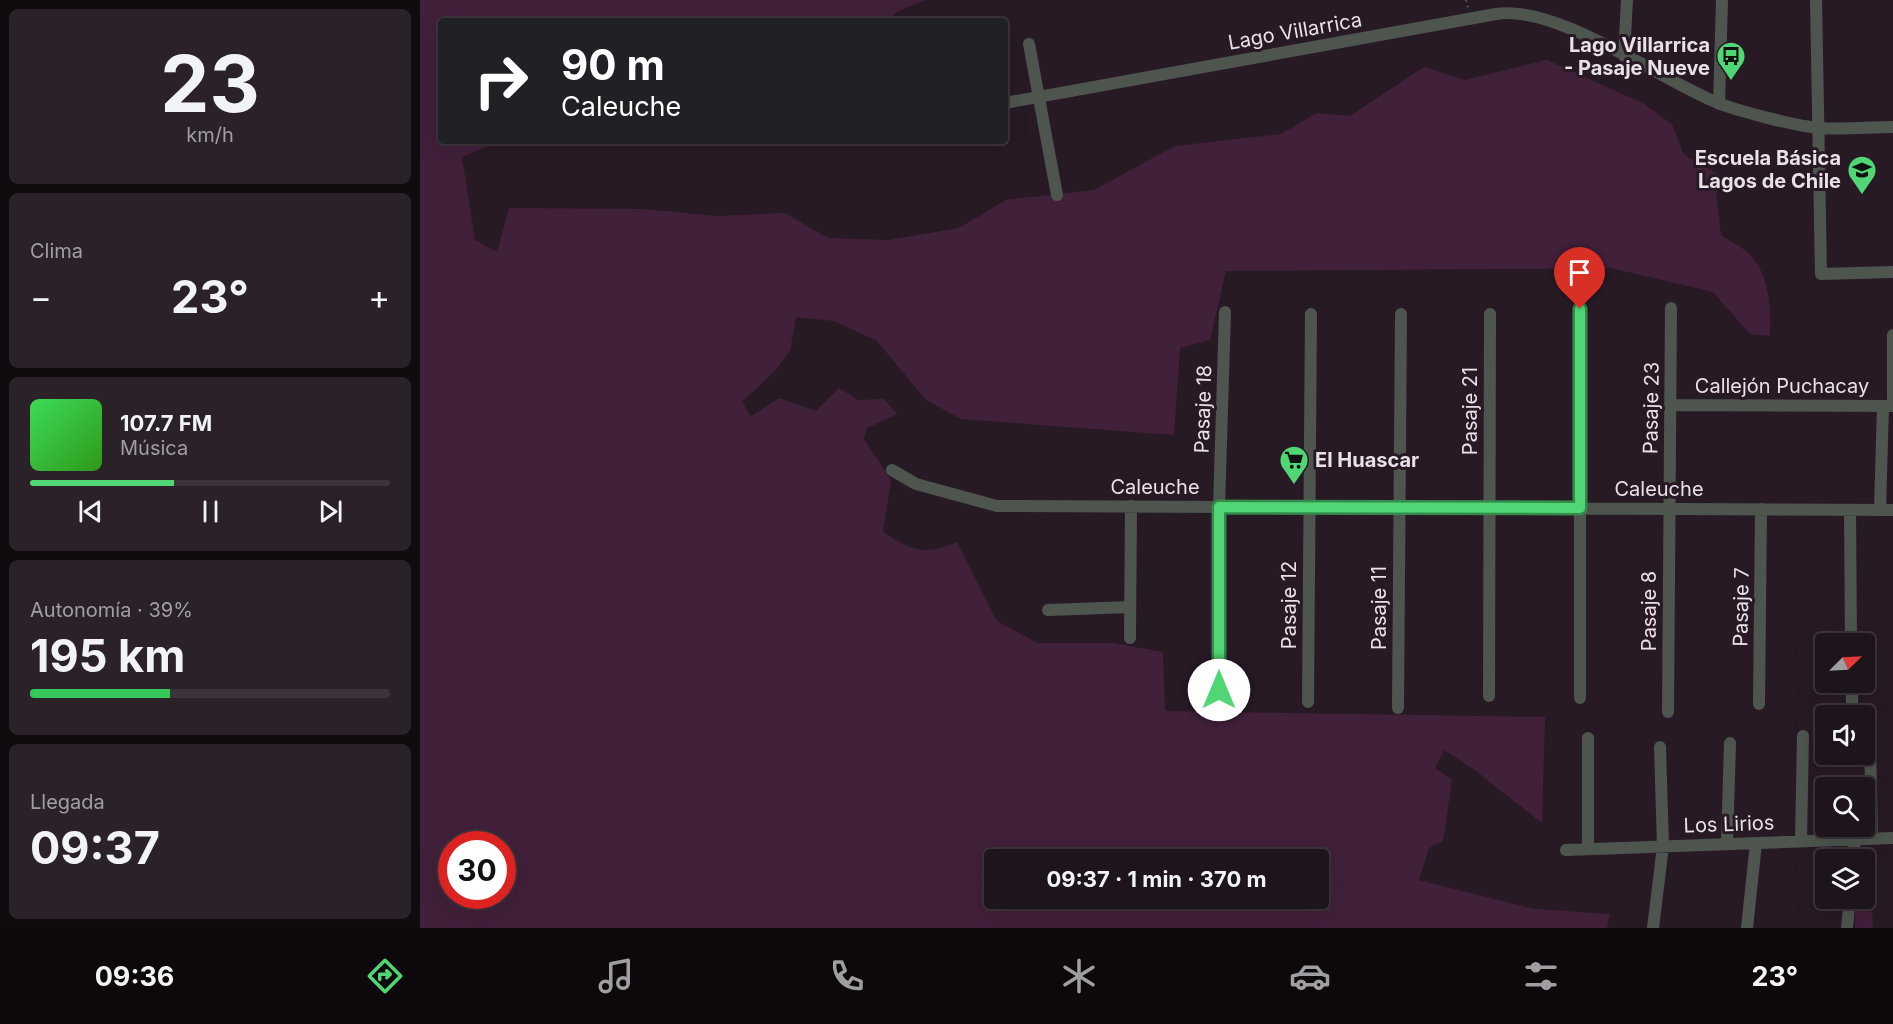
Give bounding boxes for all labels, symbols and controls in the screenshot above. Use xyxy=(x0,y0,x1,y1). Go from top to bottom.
street label: Lago Villarrica xyxy=(1226,7,1364,55)
place label: Lago Villarrica - Pasaje Nueve xyxy=(1564,33,1710,80)
text: 23 xyxy=(160,36,260,131)
text: 90 m xyxy=(561,39,665,90)
bus stop icon: Lago Villarrica - Pasaje Nueve xyxy=(1715,40,1747,82)
icon: right xyxy=(462,42,540,120)
text: Caleuche xyxy=(561,90,681,123)
text: km/h xyxy=(186,123,234,147)
place label: Escuela Básica Lagos de Chile xyxy=(1695,146,1841,193)
school or university icon: Escuela Básica Lagos de Chile xyxy=(1846,154,1878,196)
text: Clima xyxy=(30,239,83,263)
pin xyxy=(1554,247,1605,309)
icon: arrive xyxy=(1563,256,1596,289)
text: 23° xyxy=(171,269,249,324)
text: − xyxy=(30,277,52,317)
text: + xyxy=(368,277,390,317)
street label: Pasaje 23 xyxy=(1638,362,1664,454)
street label: Pasaje 18 xyxy=(1189,364,1217,454)
street label: Pasaje 21 xyxy=(1458,367,1482,455)
street label: Callejón Puchacay xyxy=(1695,374,1869,398)
text: 107.7 FM xyxy=(120,410,212,436)
text: Música xyxy=(120,436,188,460)
supermarket icon: El Huascar xyxy=(1278,444,1310,486)
place label: El Huascar xyxy=(1315,448,1419,472)
street label: Caleuche xyxy=(1110,475,1200,499)
street label: Caleuche xyxy=(1614,477,1704,501)
icon: previous xyxy=(74,495,107,528)
icon: pause xyxy=(194,495,227,528)
icon: next xyxy=(314,495,347,528)
street label: Pasaje 12 xyxy=(1277,561,1301,649)
street label: Pasaje 11 xyxy=(1367,566,1391,650)
street label: Pasaje 7 xyxy=(1728,567,1754,647)
street label: Pasaje 8 xyxy=(1637,571,1661,651)
text: Autonomía · 39% xyxy=(30,598,193,622)
text: 195 km xyxy=(30,628,185,683)
north arrow xyxy=(1815,633,1875,693)
map controls xyxy=(1815,633,1875,909)
position arrow xyxy=(1187,658,1251,722)
button: sound xyxy=(1815,705,1875,765)
button: search xyxy=(1815,777,1875,837)
text: Llegada xyxy=(30,790,105,814)
street label: Los Lirios xyxy=(1683,810,1775,838)
text: 09:37 xyxy=(30,820,160,875)
speed limit sign: 30 xyxy=(438,831,516,909)
button: layers xyxy=(1815,849,1875,909)
text: 09:37 · 1 min · 370 m xyxy=(1046,866,1267,892)
icon: directions xyxy=(364,955,406,997)
icon: music xyxy=(595,955,637,997)
icon: phone xyxy=(826,955,868,997)
icon: climate xyxy=(1058,955,1100,997)
icon: car xyxy=(1289,955,1331,997)
icon: filters xyxy=(1520,955,1562,997)
text: 09:36 xyxy=(95,960,174,993)
text: 23° xyxy=(1752,960,1798,993)

